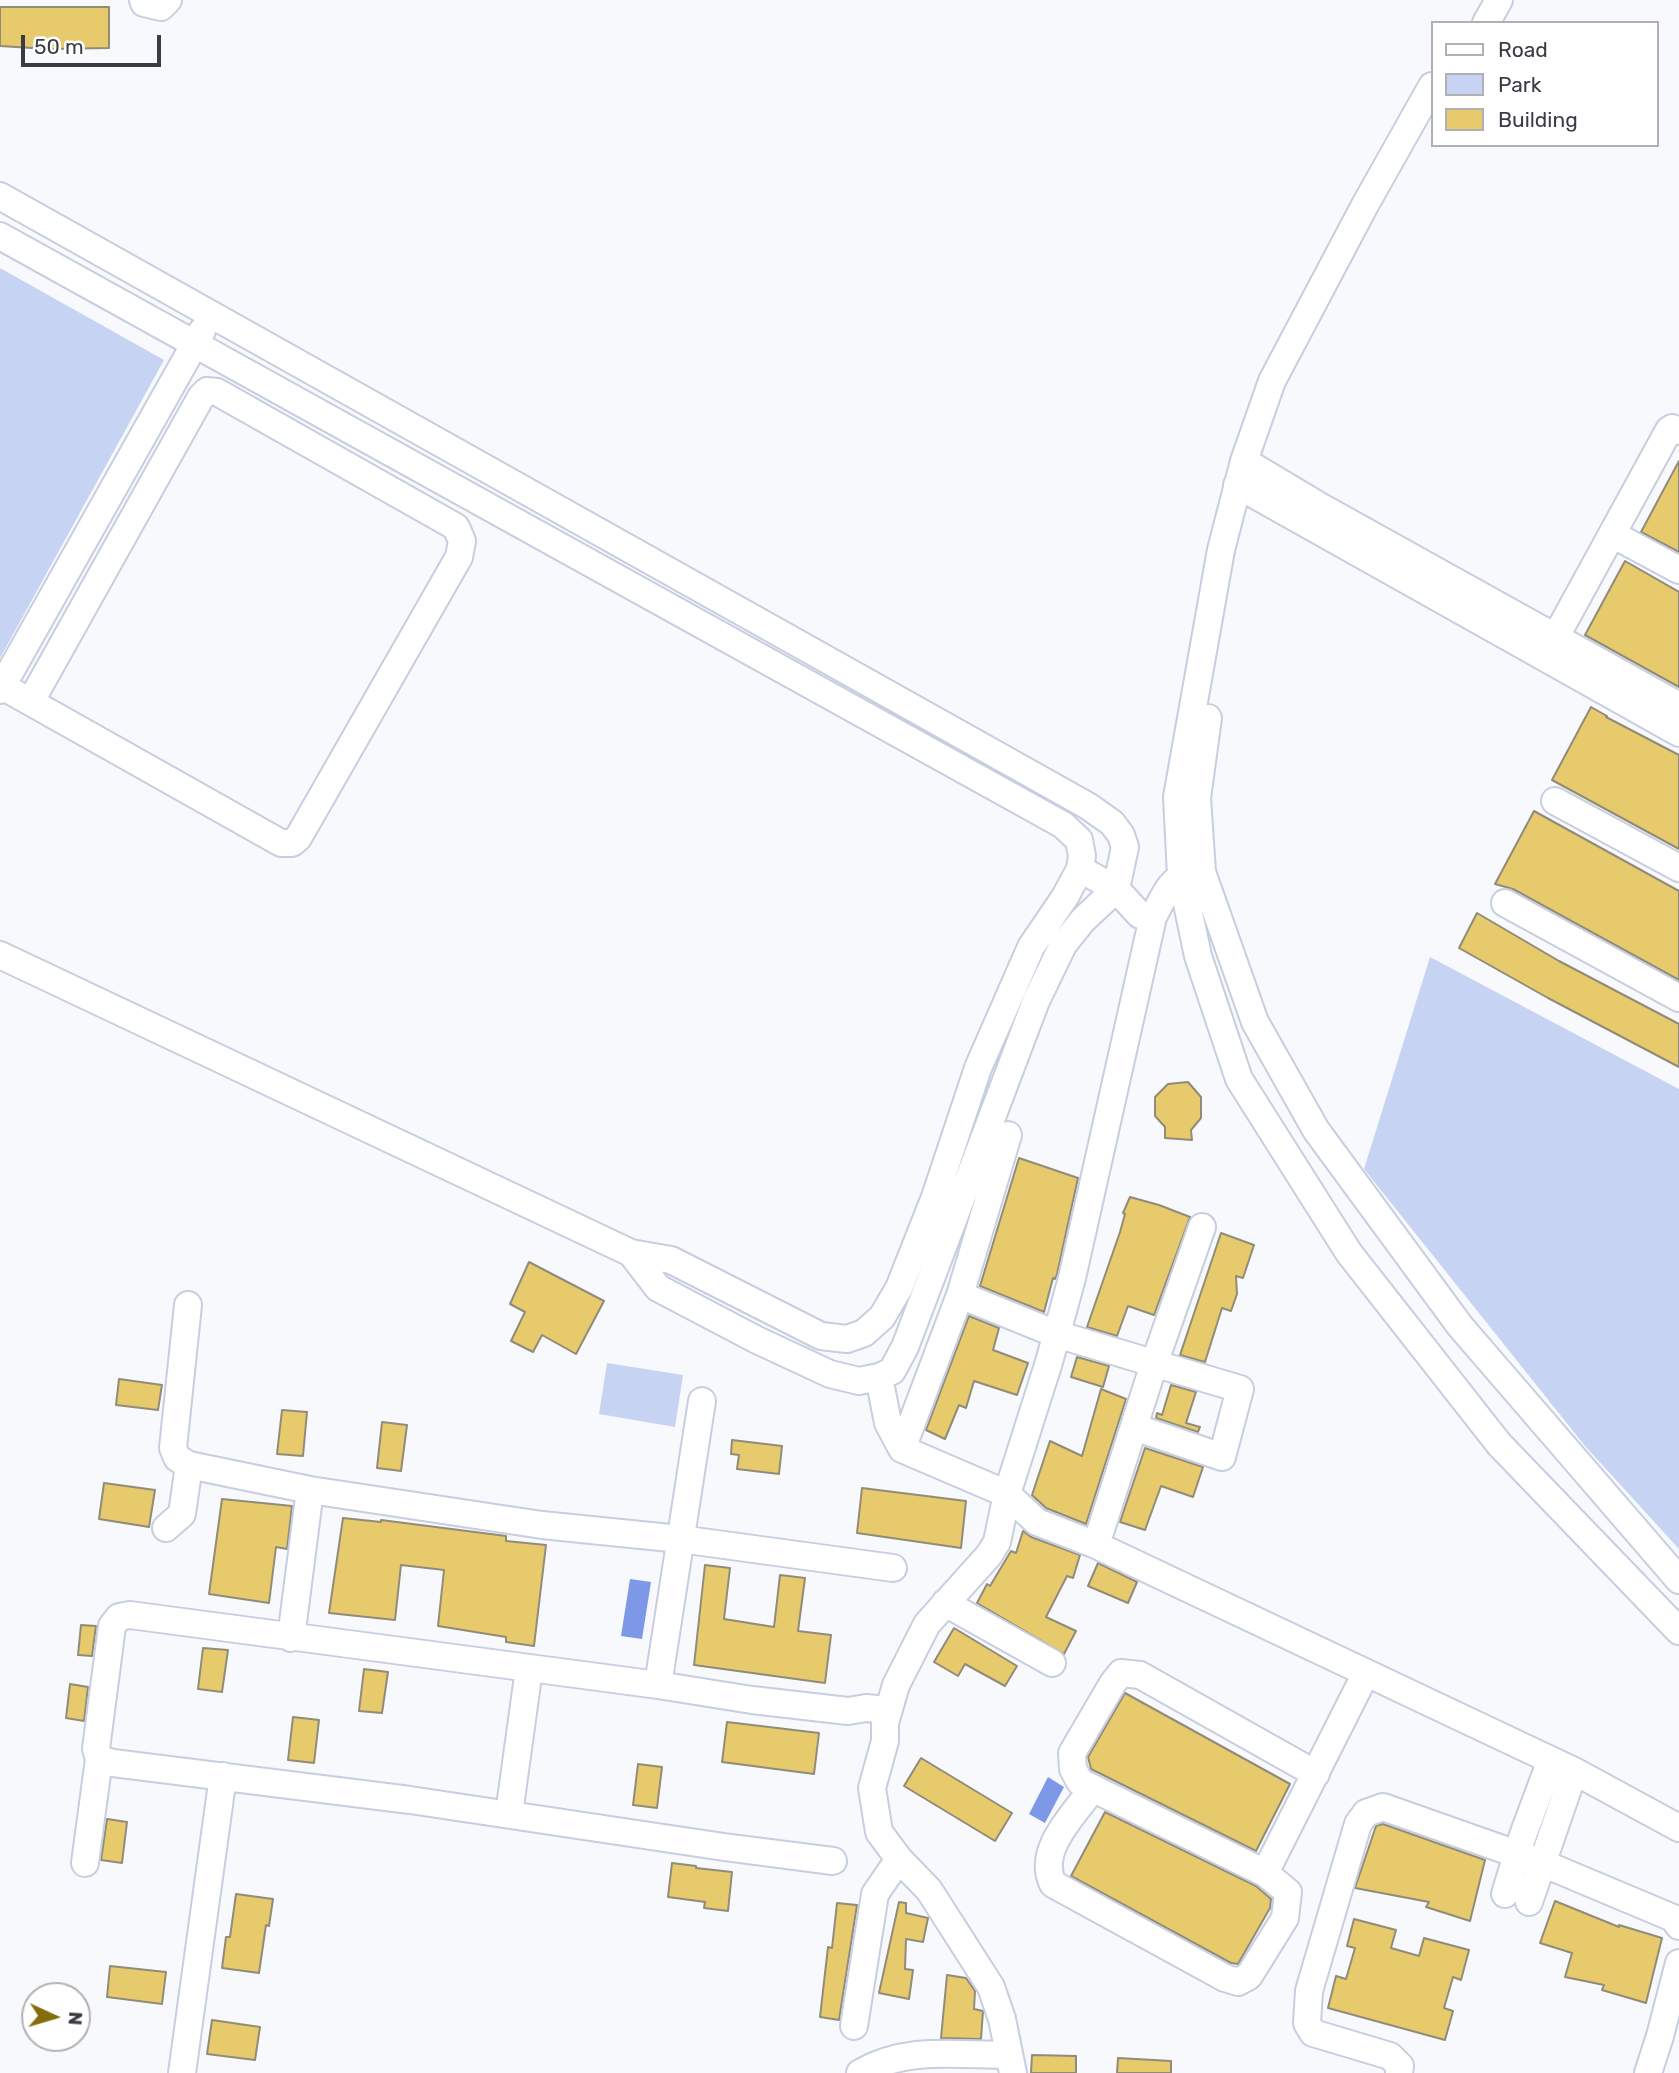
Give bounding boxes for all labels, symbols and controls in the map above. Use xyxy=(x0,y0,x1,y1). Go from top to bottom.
scale bar xyxy=(24,21,164,65)
legend xyxy=(1430,21,1658,147)
text: 50 m xyxy=(34,34,84,59)
text: Road xyxy=(1498,37,1548,62)
text: Park xyxy=(1498,72,1542,97)
text: Building xyxy=(1498,107,1578,132)
north arrow xyxy=(21,1982,91,2052)
text: N xyxy=(64,2011,87,2026)

